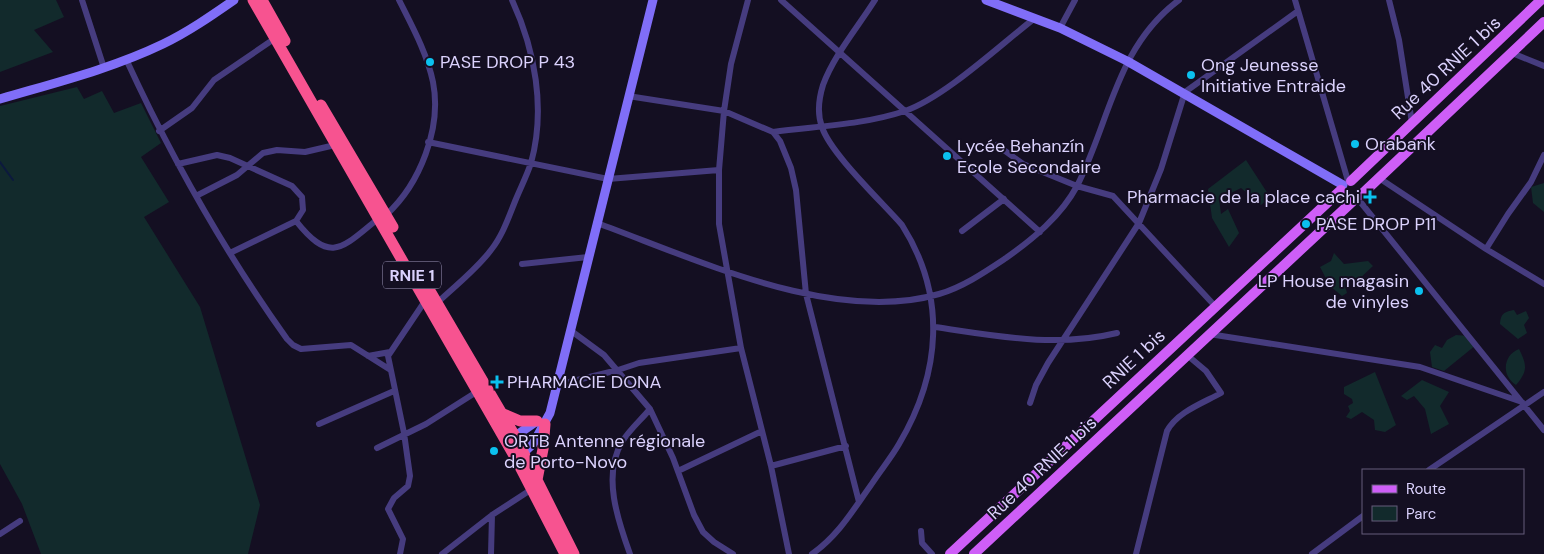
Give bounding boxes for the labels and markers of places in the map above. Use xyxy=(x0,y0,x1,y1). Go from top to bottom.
place label: PASE DROP P 43 xyxy=(440,50,575,74)
place label: Ong Jeunesse Initiative Entraide xyxy=(1201,53,1346,98)
marker: PASE DROP P 43 xyxy=(424,56,436,68)
marker: Ong Jeunesse Initiative Entraide xyxy=(1185,69,1197,81)
place label: Orabank xyxy=(1365,132,1436,156)
place label: Lycée Behanzín Ecole Secondaire xyxy=(957,134,1101,179)
marker: Orabank xyxy=(1349,138,1361,150)
marker: Lycée Behanzín Ecole Secondaire xyxy=(941,150,953,162)
place label: Pharmacie de la place cachi xyxy=(1127,185,1360,209)
marker: Pharmacie de la place cachi xyxy=(1364,191,1376,203)
place label: PASE DROP P11 xyxy=(1316,212,1436,236)
marker: PASE DROP P11 xyxy=(1300,218,1312,230)
place label: LP House magasin de vinyles xyxy=(1258,269,1409,314)
marker: LP House magasin de vinyles xyxy=(1413,285,1425,297)
place label: PHARMACIE DONA xyxy=(507,370,662,394)
marker: PHARMACIE DONA xyxy=(491,376,503,388)
place label: ORTB Antenne régionale de Porto-Novo xyxy=(504,429,705,474)
marker: ORTB Antenne régionale de Porto-Novo xyxy=(488,445,500,457)

